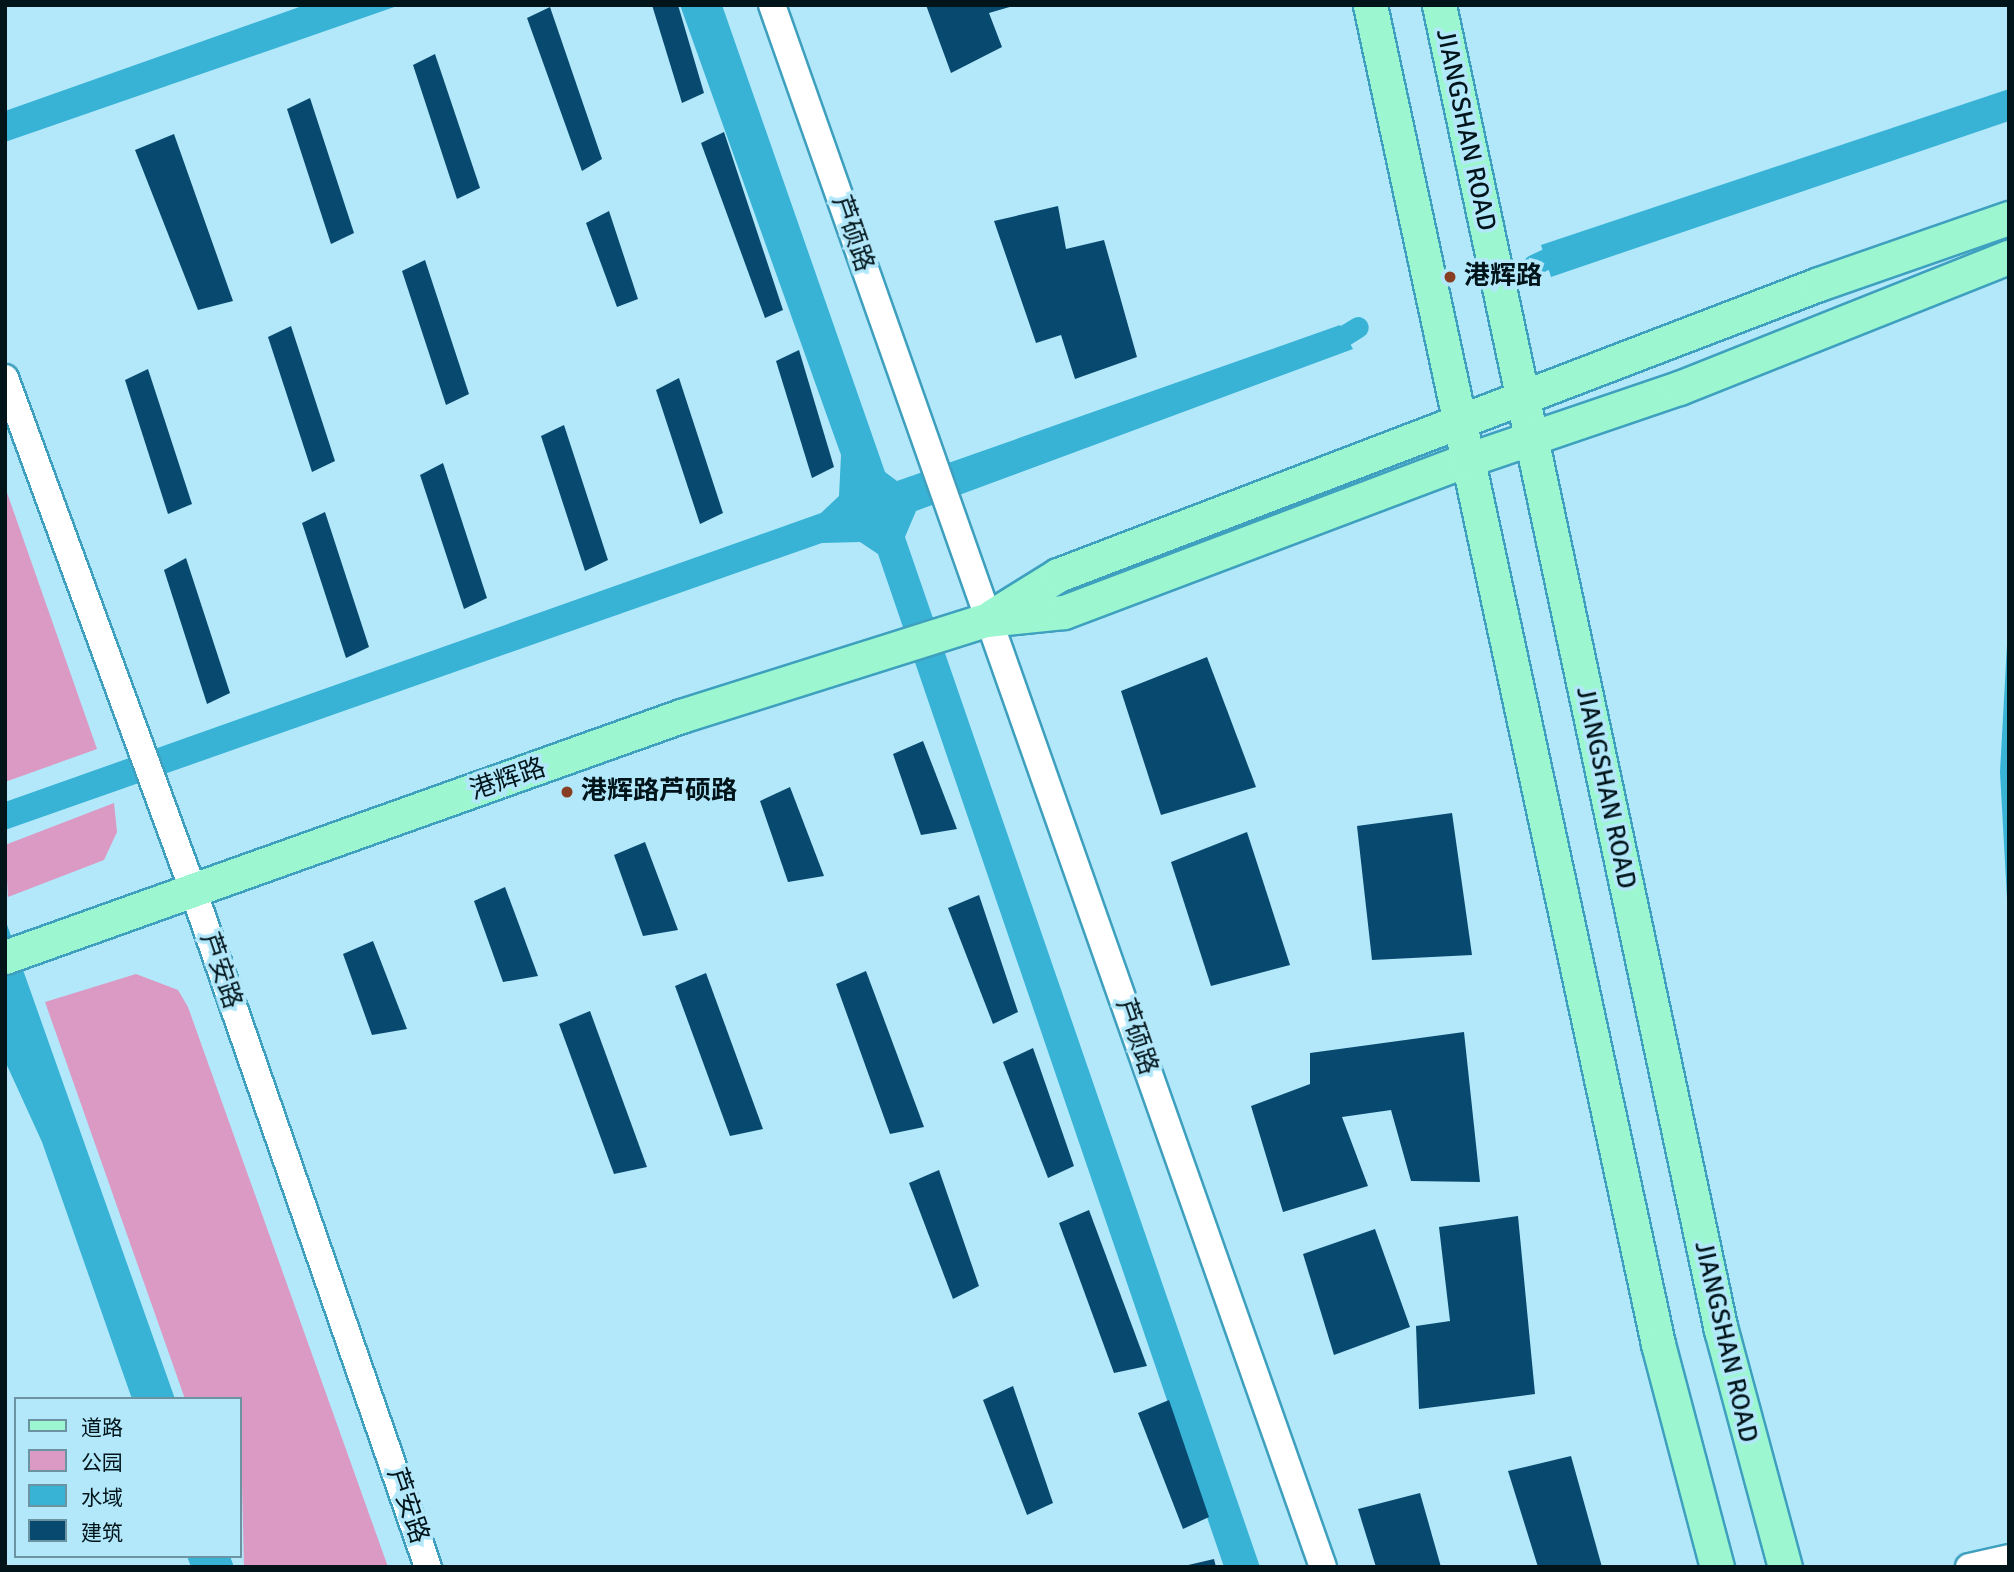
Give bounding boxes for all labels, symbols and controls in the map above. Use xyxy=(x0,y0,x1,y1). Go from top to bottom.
street label: JIANGSHAN ROAD xyxy=(1428,26,1502,234)
street label: 芦硕路 xyxy=(825,192,879,276)
place label: 港辉路 xyxy=(1464,261,1542,293)
marker: 港辉路 xyxy=(1442,269,1458,285)
street label: JIANGSHAN ROAD xyxy=(1568,684,1642,892)
street label: 港辉路 xyxy=(466,753,550,807)
place label: 港辉路芦硕路 xyxy=(581,776,737,808)
marker: 港辉路芦硕路 xyxy=(559,784,575,800)
street label: 芦安路 xyxy=(193,929,247,1013)
street label: 芦硕路 xyxy=(1109,995,1163,1079)
street label: JIANGSHAN ROAD xyxy=(1687,1238,1763,1446)
legend xyxy=(14,1397,242,1558)
text: 道路 xyxy=(81,1415,123,1441)
text: 公园 xyxy=(81,1450,123,1476)
street label: 芦安路 xyxy=(380,1464,434,1548)
text: 水域 xyxy=(81,1485,123,1511)
text: 建筑 xyxy=(81,1520,123,1546)

